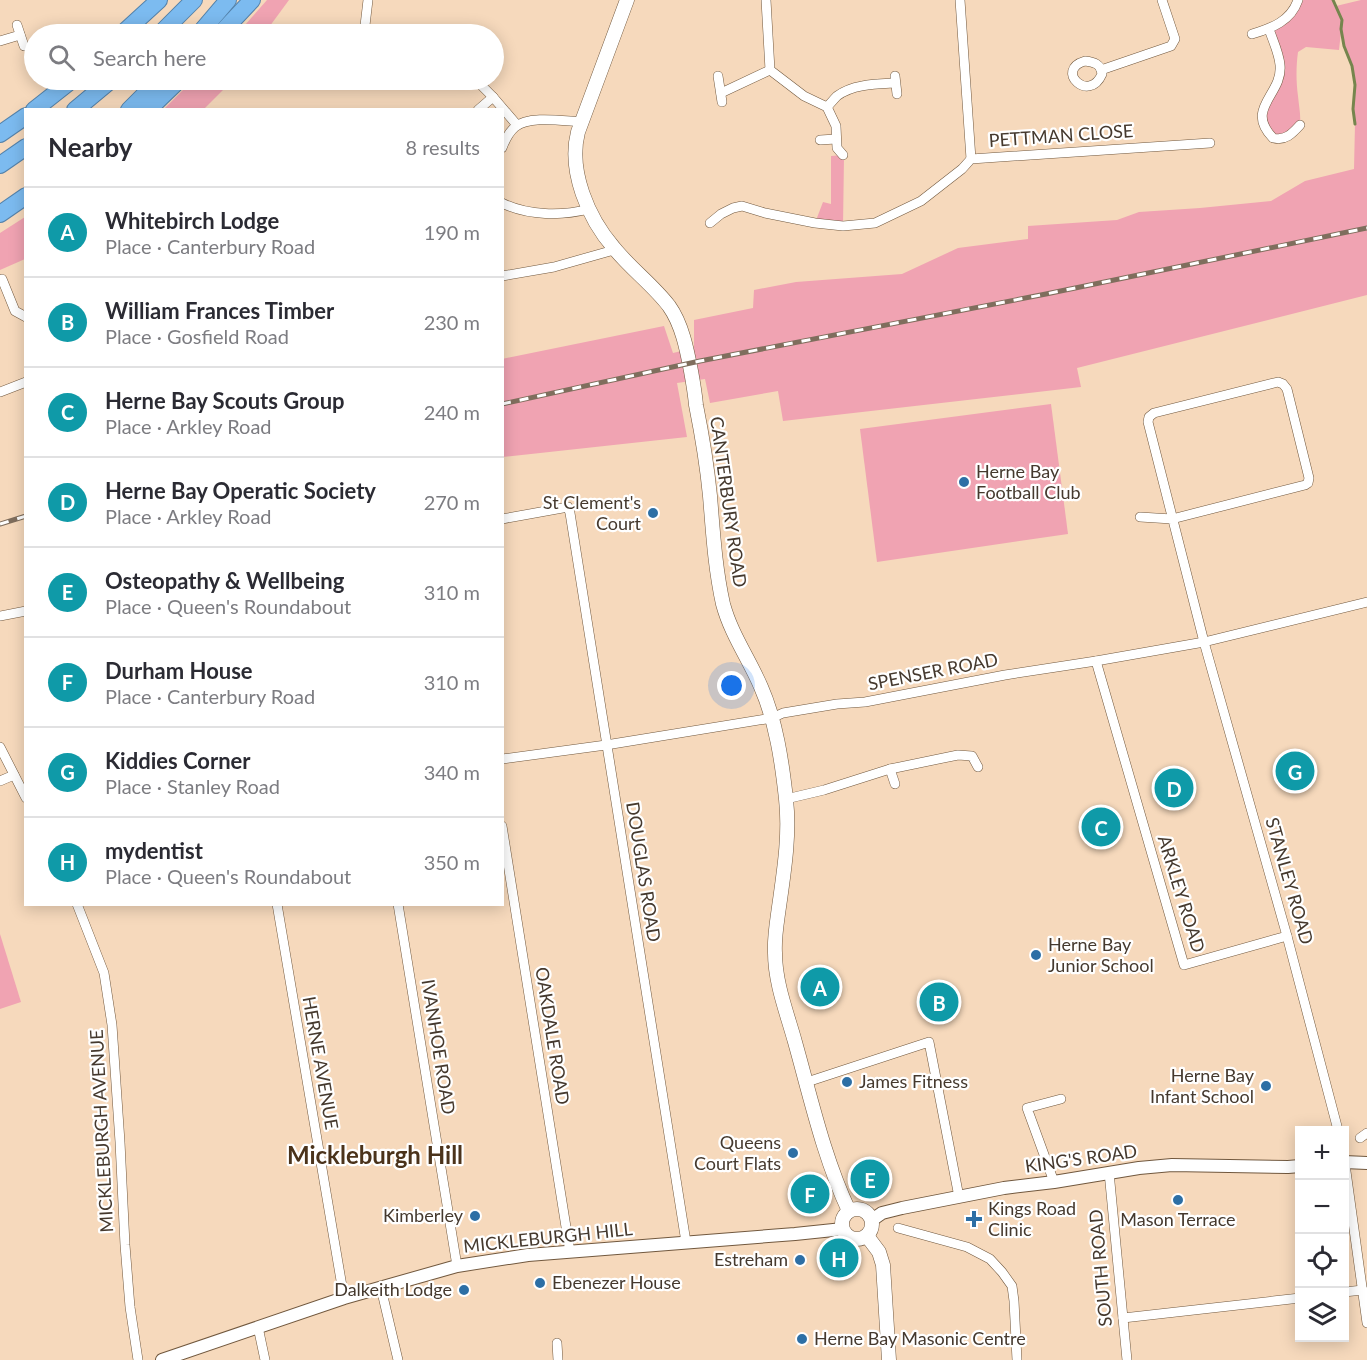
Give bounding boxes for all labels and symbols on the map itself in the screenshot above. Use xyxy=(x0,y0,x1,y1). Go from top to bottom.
street label: PETTMAN CLOSE xyxy=(988,119,1134,151)
street label: CANTERBURY ROAD xyxy=(706,415,752,589)
place label: Herne Bay Football Club xyxy=(976,460,1081,503)
marker: Herne Bay Football Club xyxy=(957,475,971,489)
place label: St Clement's Court xyxy=(543,491,642,534)
marker: St Clement's Court xyxy=(646,506,660,520)
street label: SPENSER ROAD xyxy=(866,648,1000,694)
your location xyxy=(717,671,746,700)
pin: G xyxy=(1276,748,1314,794)
pin: D xyxy=(1154,766,1194,810)
street label: DOUGLAS ROAD xyxy=(622,800,666,943)
pin: C xyxy=(1082,804,1120,850)
street label: STANLEY ROAD xyxy=(1261,815,1319,947)
street label: ARKLEY ROAD xyxy=(1154,833,1210,955)
place label: Herne Bay Junior School xyxy=(1048,933,1154,976)
marker: Herne Bay Junior School xyxy=(1029,948,1043,962)
pin: A xyxy=(800,964,840,1010)
street label: OAKDALE ROAD xyxy=(531,965,575,1106)
street label: IVANHOE ROAD xyxy=(417,978,461,1116)
pin: B xyxy=(920,980,958,1024)
street label: HERNE AVENUE xyxy=(298,995,344,1131)
street label: MICKLEBURGH AVENUE xyxy=(85,1029,117,1233)
place label: Herne Bay Infant School xyxy=(1150,1064,1255,1107)
place label: James Fitness xyxy=(859,1070,968,1092)
marker: James Fitness xyxy=(840,1075,854,1089)
marker: Herne Bay Infant School xyxy=(1259,1079,1273,1093)
place label: Queens Court Flats xyxy=(694,1131,781,1174)
street label: KING'S ROAD xyxy=(1023,1139,1138,1177)
district label: Mickleburgh Hill xyxy=(287,1140,463,1169)
marker: Queens Court Flats xyxy=(786,1146,800,1160)
pin: E xyxy=(850,1156,890,1202)
pin: F xyxy=(790,1172,830,1216)
marker: Mason Terrace xyxy=(1171,1193,1185,1207)
place label: Kings Road Clinic xyxy=(988,1197,1076,1240)
place label: Kimberley xyxy=(383,1204,464,1226)
place label: Mason Terrace xyxy=(1120,1208,1236,1230)
marker: Kimberley xyxy=(468,1209,482,1223)
street label: SOUTH ROAD xyxy=(1084,1209,1116,1328)
marker: Kings Road Clinic xyxy=(965,1210,983,1228)
street label: MICKLEBURGH HILL xyxy=(462,1217,634,1257)
pin: H xyxy=(820,1236,858,1280)
place label: Estreham xyxy=(714,1248,788,1270)
marker: Estreham xyxy=(793,1253,807,1267)
place label: Ebenezer House xyxy=(552,1271,681,1293)
marker: Ebenezer House xyxy=(533,1276,547,1290)
place label: Dalkeith Lodge xyxy=(334,1278,452,1300)
marker: Dalkeith Lodge xyxy=(457,1283,471,1297)
place label: Herne Bay Masonic Centre xyxy=(814,1327,1026,1349)
marker: Herne Bay Masonic Centre xyxy=(795,1332,809,1346)

